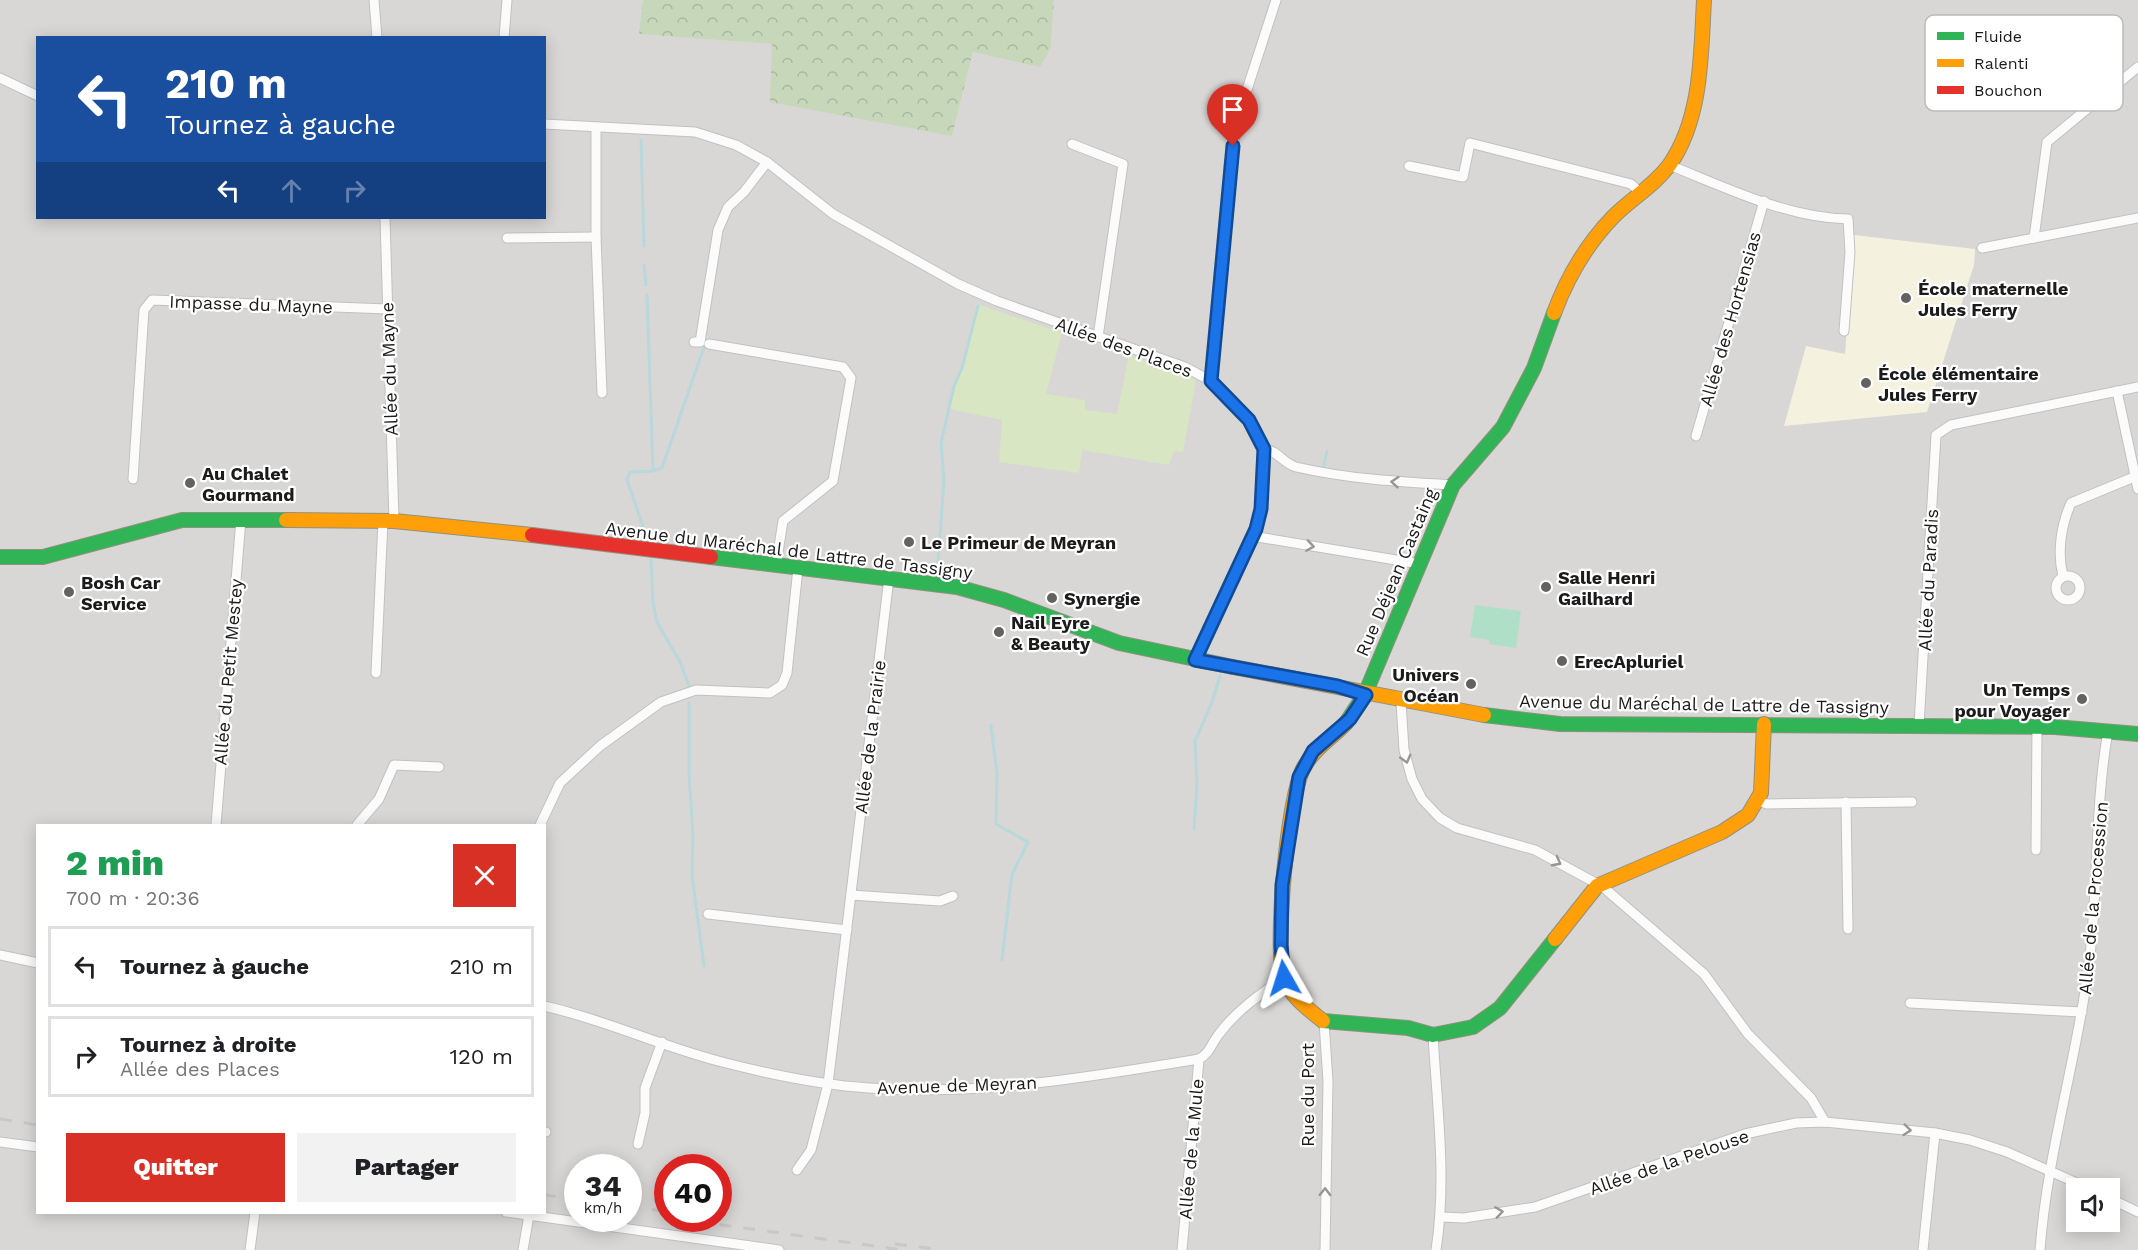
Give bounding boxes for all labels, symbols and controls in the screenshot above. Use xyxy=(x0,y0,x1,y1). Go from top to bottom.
legend xyxy=(1925,15,2123,111)
text: Fluide xyxy=(1974,27,2022,46)
text: Ralenti xyxy=(1974,54,2029,73)
text: 210 m xyxy=(165,59,287,108)
icon: left xyxy=(66,60,144,138)
text: Bouchon xyxy=(1974,81,2042,100)
pin xyxy=(1207,84,1258,146)
icon: arrive xyxy=(1216,93,1249,126)
text: Tournez à gauche xyxy=(165,109,396,141)
icon: left xyxy=(212,174,245,207)
icon: ahead xyxy=(275,174,308,207)
icon: right xyxy=(338,174,371,207)
street label: Allée des Hortensias xyxy=(1695,229,1765,409)
place label: École maternelle Jules Ferry xyxy=(1918,278,2068,320)
street label: Impasse du Mayne xyxy=(169,291,333,317)
marker: École maternelle Jules Ferry xyxy=(1899,291,1913,305)
street label: Allée du Mayne xyxy=(376,302,402,436)
street label: Allée des Places xyxy=(1053,313,1195,381)
place label: École élémentaire Jules Ferry xyxy=(1878,363,2039,405)
marker: École élémentaire Jules Ferry xyxy=(1859,376,1873,390)
place label: Au Chalet Gourmand xyxy=(202,463,294,505)
one-way arrow xyxy=(1390,475,1399,488)
marker: Au Chalet Gourmand xyxy=(183,476,197,490)
street label: Rue Déjean Castaing xyxy=(1351,484,1441,659)
street label: Allée du Paradis xyxy=(1914,508,1942,652)
street label: Avenue du Maréchal de Lattre de Tassigny xyxy=(604,517,974,583)
place label: Le Primeur de Meyran xyxy=(921,532,1116,553)
marker: Le Primeur de Meyran xyxy=(902,535,916,549)
one-way arrow xyxy=(1305,539,1315,551)
place label: Salle Henri Gailhard xyxy=(1558,567,1655,609)
place label: Bosh Car Service xyxy=(81,572,161,614)
street label: Allée du Petit Mestey xyxy=(209,577,247,766)
marker: Salle Henri Gailhard xyxy=(1539,580,1553,594)
marker: Bosh Car Service xyxy=(62,585,76,599)
place label: Synergie xyxy=(1064,588,1140,609)
marker: Synergie xyxy=(1045,591,1059,605)
place label: Nail Eyre & Beauty xyxy=(1011,612,1091,654)
marker: Nail Eyre & Beauty xyxy=(992,625,1006,639)
place label: ErecApluriel xyxy=(1574,651,1684,672)
marker: ErecApluriel xyxy=(1555,654,1569,668)
street label: Allée de la Prairie xyxy=(850,659,890,815)
place label: Univers Océan xyxy=(1392,664,1459,706)
marker: Univers Océan xyxy=(1464,677,1478,691)
place label: Un Temps pour Voyager xyxy=(1954,679,2070,721)
street label: Avenue du Maréchal de Lattre de Tassigny xyxy=(1519,690,1890,718)
marker: Un Temps pour Voyager xyxy=(2075,692,2089,706)
one-way arrow xyxy=(1399,754,1412,764)
street label: Allée de la Procession xyxy=(2074,800,2112,996)
text: 2 min xyxy=(66,842,164,884)
button: close xyxy=(453,844,516,907)
one-way arrow xyxy=(1551,855,1561,866)
text: 700 m · 20:36 xyxy=(66,886,200,910)
position arrow xyxy=(1252,946,1316,1010)
icon: left xyxy=(69,950,102,983)
text: Tournez à gauche xyxy=(120,954,309,979)
text: 210 m xyxy=(449,954,513,979)
text: Tournez à droite xyxy=(120,1032,297,1057)
icon: right xyxy=(69,1040,102,1073)
street label: Rue du Port xyxy=(1297,1043,1318,1147)
text: 120 m xyxy=(449,1044,513,1069)
text: Allée des Places xyxy=(120,1057,280,1081)
street label: Avenue de Meyran xyxy=(876,1072,1038,1098)
street label: Allée de la Mule xyxy=(1174,1078,1208,1220)
one-way arrow xyxy=(1902,1123,1912,1136)
street label: Allée de la Pelouse xyxy=(1586,1125,1752,1199)
button: Quitter xyxy=(66,1133,285,1202)
button: Partager xyxy=(297,1133,516,1202)
speed limit sign: 40 xyxy=(654,1154,732,1232)
text: 34 xyxy=(584,1168,622,1203)
map controls xyxy=(2066,1178,2120,1232)
button: sound xyxy=(2066,1178,2120,1232)
one-way arrow xyxy=(1319,1187,1332,1196)
text: km/h xyxy=(584,1199,622,1217)
one-way arrow xyxy=(1495,1207,1504,1219)

